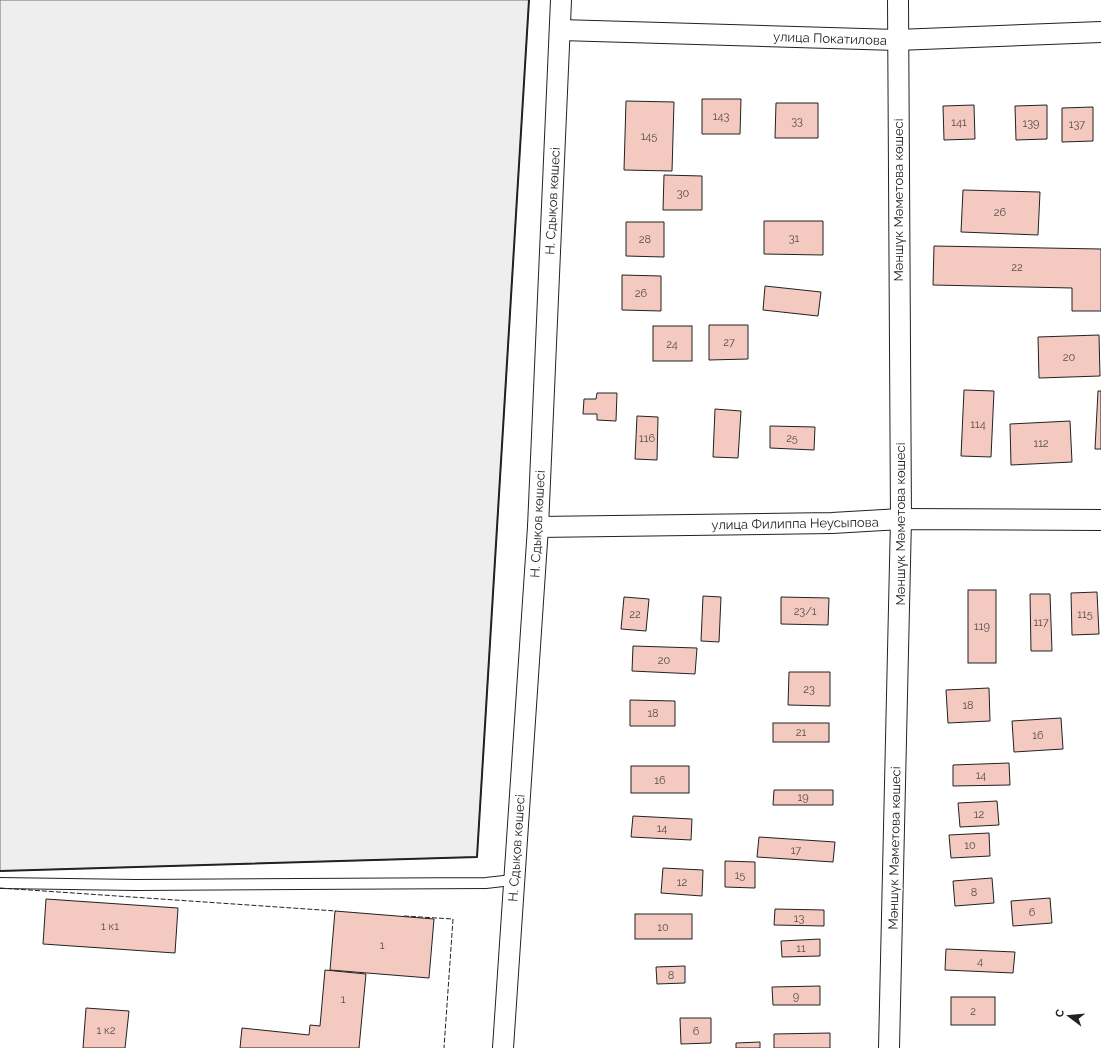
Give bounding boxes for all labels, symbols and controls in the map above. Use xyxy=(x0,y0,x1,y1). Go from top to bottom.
street label: улица Покатилова xyxy=(773,29,887,48)
house number: 143 xyxy=(713,110,729,123)
house number: 33 xyxy=(791,115,803,128)
house number: 141 xyxy=(951,116,967,129)
house number: 139 xyxy=(1022,117,1040,130)
street label: Мәншүк Мәметова көшесі xyxy=(891,118,906,282)
house number: 137 xyxy=(1069,118,1085,131)
house number: 145 xyxy=(641,130,657,143)
street label: Н. Сдықов көшесі xyxy=(542,147,563,255)
house number: 30 xyxy=(677,187,690,200)
house number: 26 xyxy=(994,206,1007,219)
house number: 31 xyxy=(789,232,800,245)
house number: 28 xyxy=(639,233,651,246)
house number: 22 xyxy=(1011,261,1023,274)
house number: 26 xyxy=(635,287,648,300)
house number: 27 xyxy=(723,336,735,349)
house number: 24 xyxy=(666,338,678,351)
house number: 20 xyxy=(1063,351,1075,364)
house number: 114 xyxy=(970,418,986,431)
house number: 116 xyxy=(639,432,655,445)
house number: 25 xyxy=(786,432,798,445)
house number: 112 xyxy=(1033,437,1049,450)
street label: Мәншүк Мәметова көшесі xyxy=(893,442,908,606)
street label: Н. Сдықов көшесі xyxy=(527,470,548,578)
street label: улица Филиппа Неусыпова xyxy=(711,515,879,532)
house number: 23/1 xyxy=(794,605,817,618)
house number: 22 xyxy=(629,608,641,621)
house number: 115 xyxy=(1077,608,1093,621)
house number: 117 xyxy=(1033,616,1049,629)
house number: 119 xyxy=(974,620,990,633)
house number: 20 xyxy=(658,654,670,667)
house number: 23 xyxy=(803,683,815,696)
house number: 18 xyxy=(962,699,974,712)
house number: 18 xyxy=(647,707,659,720)
house number: 21 xyxy=(796,726,807,739)
house number: 16 xyxy=(1032,729,1044,742)
street label: Мәншүк Мәметова көшесі xyxy=(886,766,903,930)
house number: 14 xyxy=(976,769,986,782)
house number: 16 xyxy=(654,774,666,787)
house number: 19 xyxy=(797,791,809,804)
street label: Н. Сдықов көшесі xyxy=(505,794,528,902)
house number: 12 xyxy=(974,808,984,821)
house number: 14 xyxy=(657,822,667,835)
house number: 10 xyxy=(964,839,976,852)
house number: 17 xyxy=(791,844,801,857)
house number: 15 xyxy=(735,869,745,882)
house number: 12 xyxy=(677,876,687,889)
house number: 8 xyxy=(971,886,977,899)
house number: 6 xyxy=(1029,906,1036,919)
house number: 13 xyxy=(794,912,804,925)
house number: 1 к1 xyxy=(101,920,119,933)
house number: 10 xyxy=(657,921,669,934)
house number: 1 xyxy=(380,939,385,952)
house number: 11 xyxy=(796,942,806,955)
house number: 4 xyxy=(977,955,983,968)
house number: 8 xyxy=(668,969,674,982)
house number: 9 xyxy=(793,990,799,1003)
house number: 1 xyxy=(341,993,346,1006)
north arrow xyxy=(1049,996,1089,1036)
house number: 2 xyxy=(970,1005,976,1018)
text: С xyxy=(1053,1008,1067,1019)
house number: 1 к2 xyxy=(97,1024,116,1037)
house number: 6 xyxy=(693,1025,700,1038)

